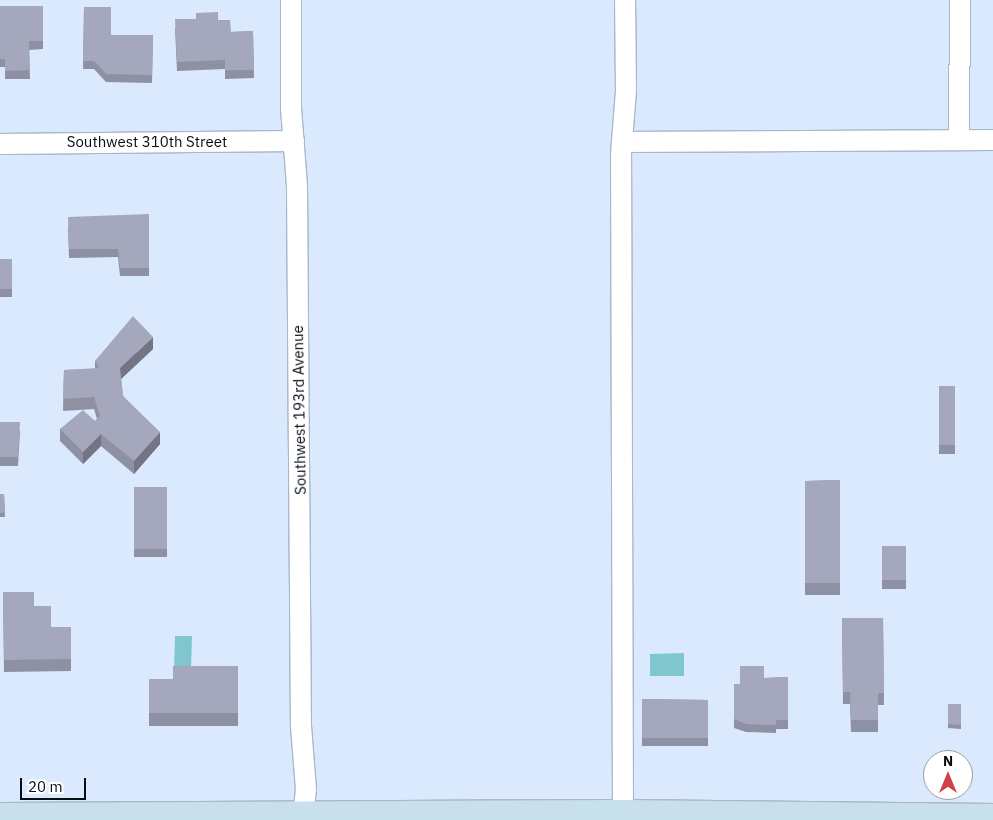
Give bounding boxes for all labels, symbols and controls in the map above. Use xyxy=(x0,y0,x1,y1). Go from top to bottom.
street label: Southwest 310th Street xyxy=(67,133,227,151)
street label: Southwest 193rd Avenue xyxy=(289,325,309,495)
north arrow xyxy=(923,750,973,800)
text: N xyxy=(943,752,953,770)
scale bar xyxy=(22,768,89,800)
text: 20 m xyxy=(28,777,63,796)

